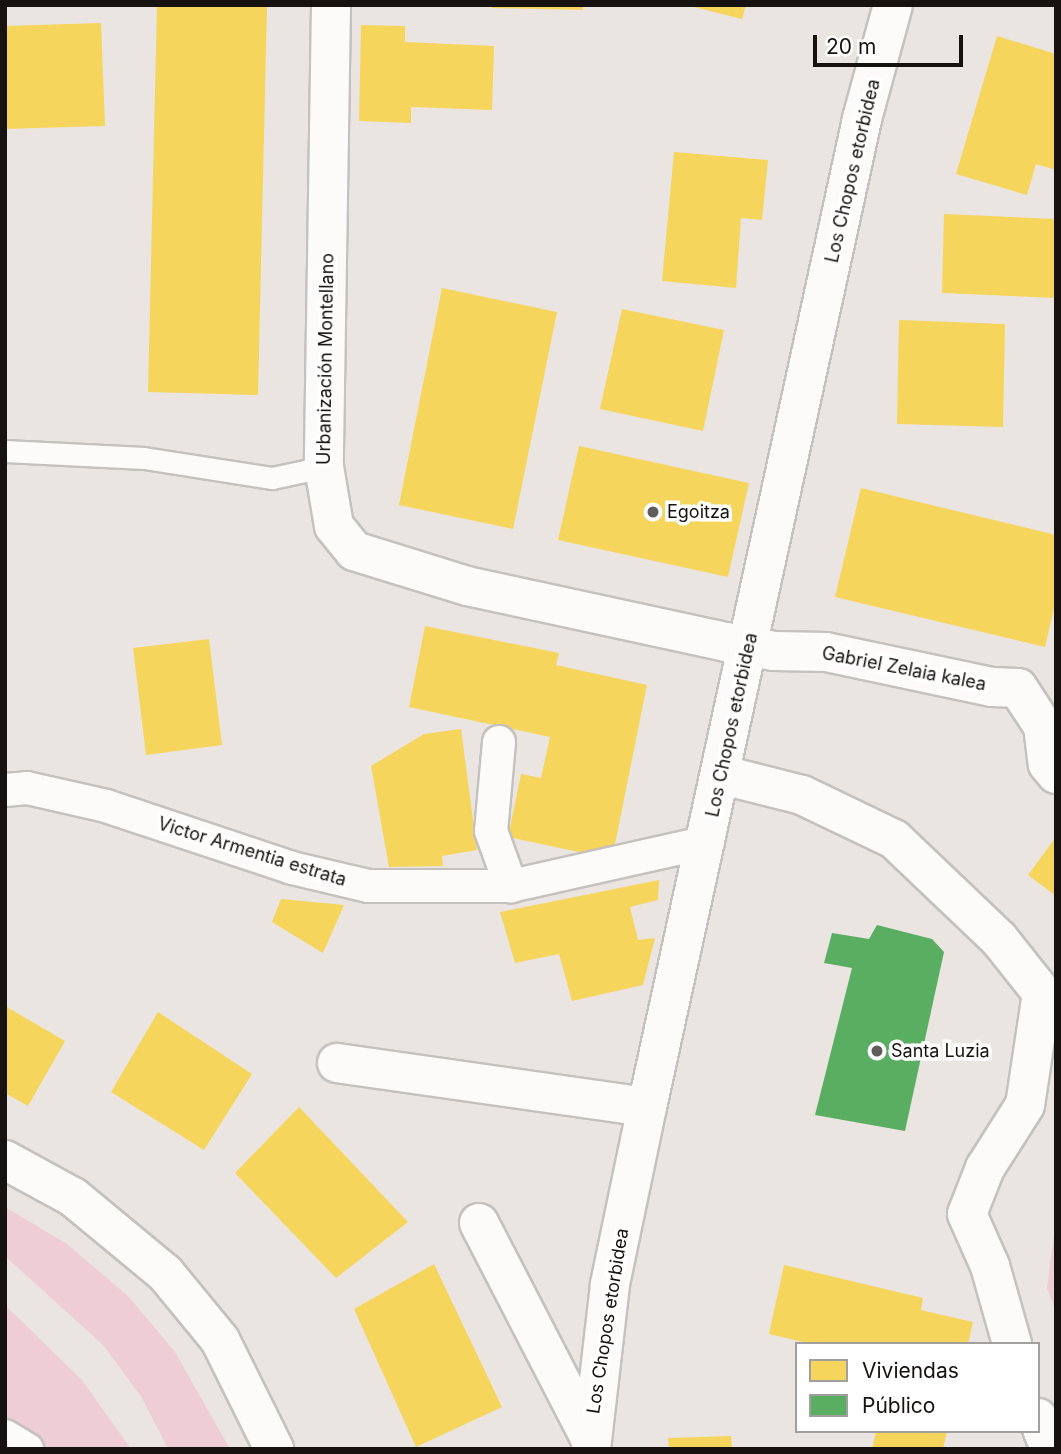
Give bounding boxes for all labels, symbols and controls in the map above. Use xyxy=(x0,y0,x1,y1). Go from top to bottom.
scale bar xyxy=(816,21,967,65)
text: 20 m xyxy=(826,34,876,59)
street label: Los Chopos etorbidea xyxy=(821,77,885,265)
street label: Urbanización Montellano xyxy=(313,253,339,465)
place label: Egoitza xyxy=(667,501,730,523)
marker: Egoitza xyxy=(645,504,661,520)
street label: Los Chopos etorbidea xyxy=(702,631,762,819)
street label: Gabriel Zelaia kalea xyxy=(820,642,988,696)
street label: Victor Armentia estrata xyxy=(155,813,349,891)
place label: Santa Luzia xyxy=(891,1040,990,1062)
marker: Santa Luzia xyxy=(869,1043,885,1059)
street label: Los Chopos etorbidea xyxy=(583,1227,633,1415)
legend xyxy=(795,1342,1040,1433)
text: Viviendas xyxy=(862,1358,959,1383)
text: Público xyxy=(862,1393,935,1418)

